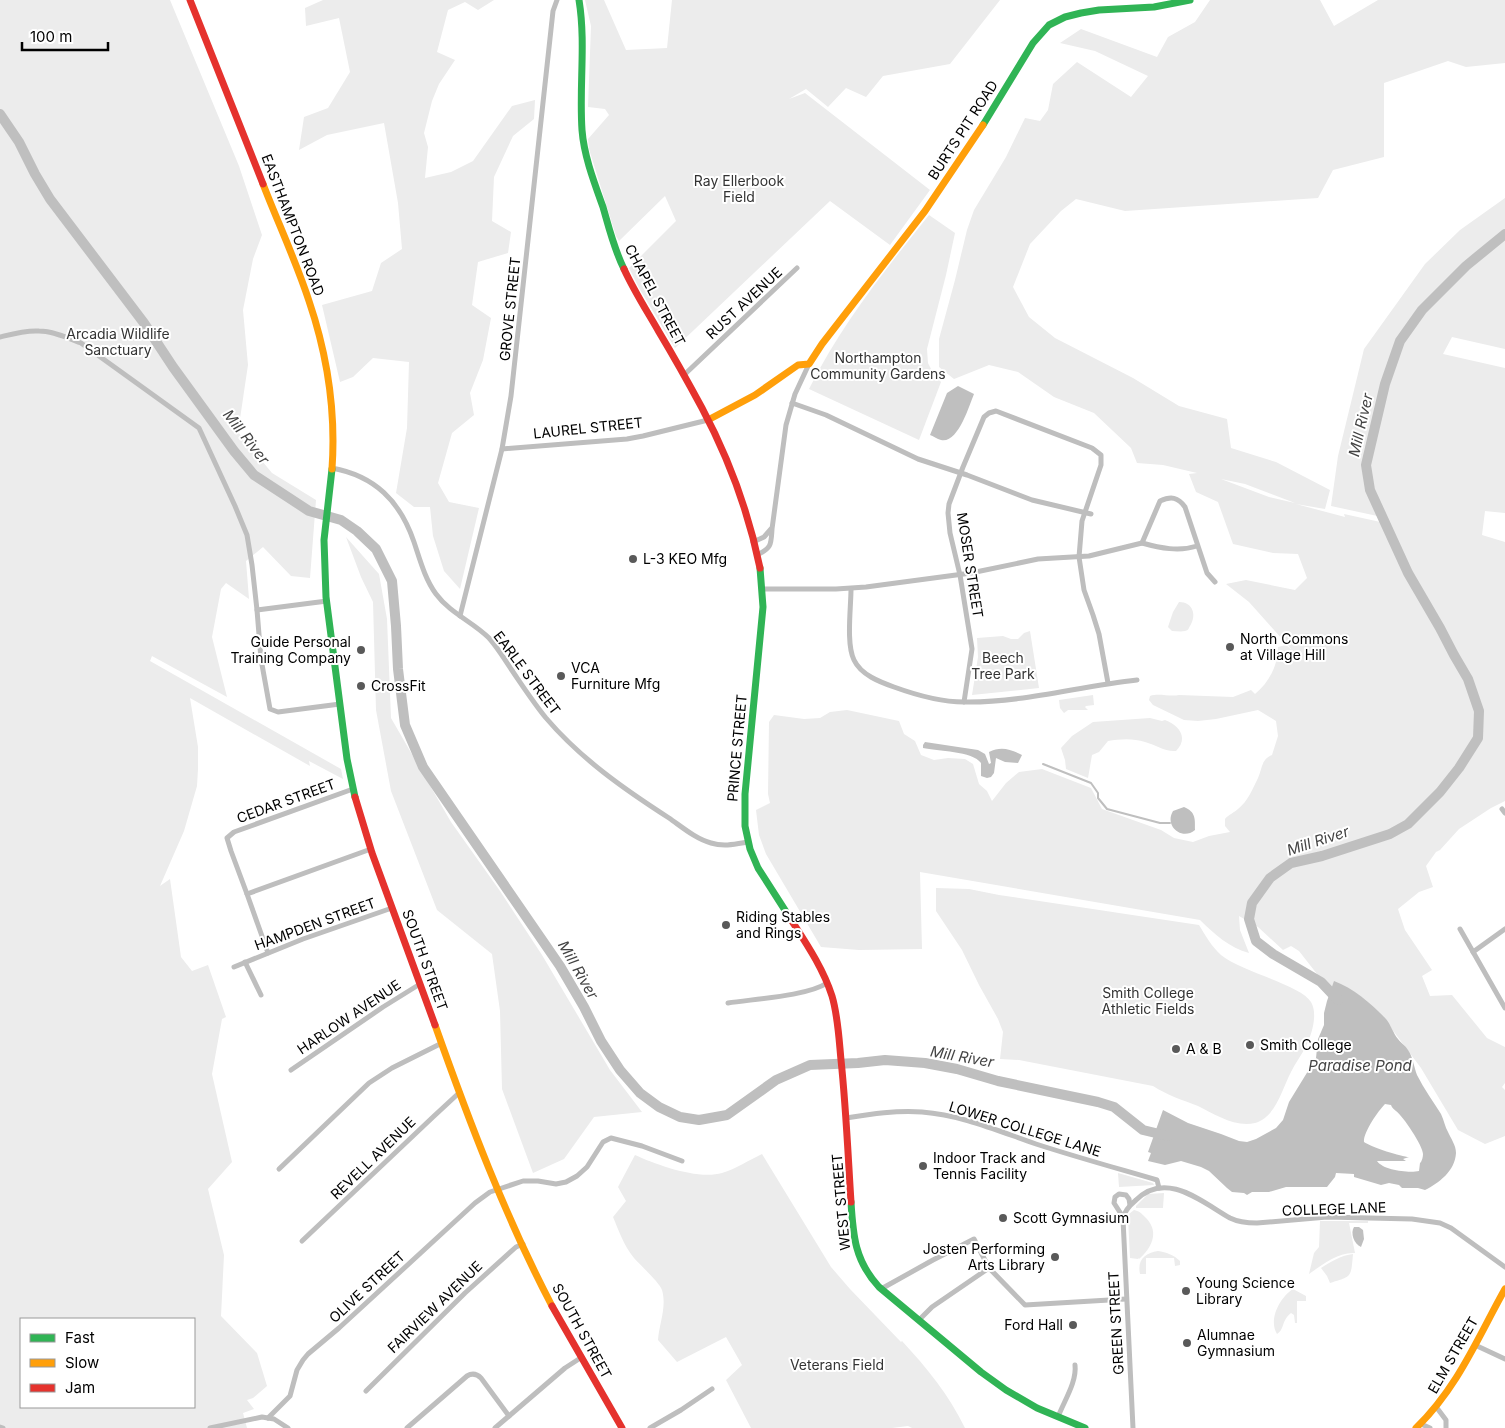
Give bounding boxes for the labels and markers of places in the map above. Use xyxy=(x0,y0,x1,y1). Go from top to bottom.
place label: L-3 KEO Mfg xyxy=(643,550,727,567)
marker: L-3 KEO Mfg xyxy=(627,553,639,565)
place label: North Commons at Village Hill xyxy=(1240,630,1348,663)
place label: Guide Personal Training Company xyxy=(230,633,351,666)
marker: North Commons at Village Hill xyxy=(1224,641,1236,653)
marker: Guide Personal Training Company xyxy=(355,644,367,656)
place label: VCA Furniture Mfg xyxy=(571,659,660,692)
marker: VCA Furniture Mfg xyxy=(555,670,567,682)
place label: CrossFit xyxy=(371,677,426,694)
marker: CrossFit xyxy=(355,680,367,692)
place label: Riding Stables and Rings xyxy=(736,908,830,941)
marker: Riding Stables and Rings xyxy=(720,919,732,931)
place label: Smith College xyxy=(1260,1036,1352,1053)
marker: Smith College xyxy=(1244,1039,1256,1051)
place label: A & B xyxy=(1186,1040,1222,1057)
marker: A & B xyxy=(1170,1043,1182,1055)
place label: Indoor Track and Tennis Facility xyxy=(933,1149,1045,1182)
marker: Indoor Track and Tennis Facility xyxy=(917,1160,929,1172)
place label: Scott Gymnasium xyxy=(1013,1209,1129,1226)
marker: Scott Gymnasium xyxy=(997,1212,1009,1224)
place label: Josten Performing Arts Library xyxy=(923,1240,1045,1273)
marker: Josten Performing Arts Library xyxy=(1049,1251,1061,1263)
place label: Young Science Library xyxy=(1196,1274,1295,1307)
marker: Young Science Library xyxy=(1180,1285,1192,1297)
place label: Ford Hall xyxy=(1004,1316,1063,1333)
marker: Ford Hall xyxy=(1067,1319,1079,1331)
place label: Alumnae Gymnasium xyxy=(1197,1326,1275,1359)
marker: Alumnae Gymnasium xyxy=(1181,1337,1193,1349)

